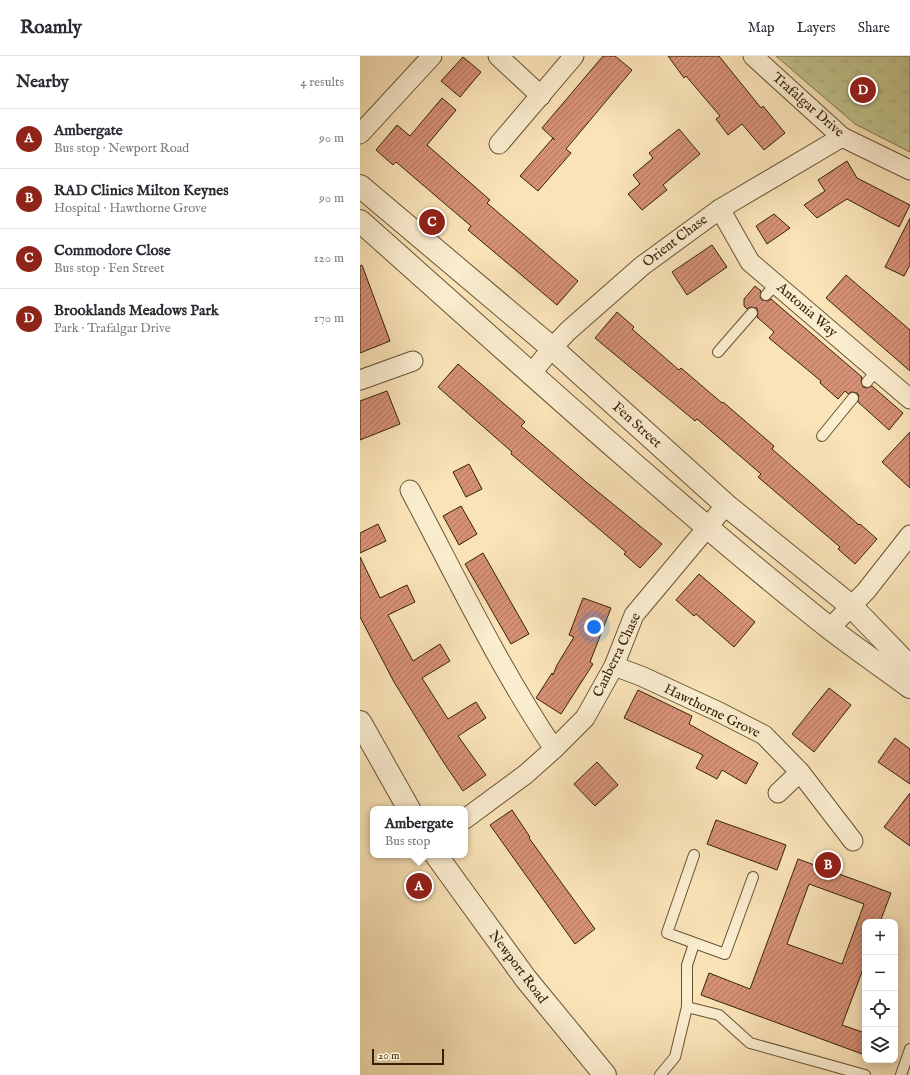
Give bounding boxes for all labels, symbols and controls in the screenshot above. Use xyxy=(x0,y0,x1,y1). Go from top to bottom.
text: Roamly xyxy=(20,16,82,40)
text: Map xyxy=(748,19,775,37)
text: Layers xyxy=(797,19,836,37)
text: Share xyxy=(858,19,890,37)
street label: Trafalgar Drive xyxy=(768,69,848,142)
text: Nearby xyxy=(16,72,69,93)
text: 4 results xyxy=(300,74,344,91)
pin: D xyxy=(850,75,876,105)
text: Ambergate xyxy=(54,121,123,140)
text: A xyxy=(25,130,33,147)
text: 90 m xyxy=(319,130,344,147)
text: Bus stop · Newport Road xyxy=(54,140,189,157)
text: RAD Clinics Milton Keynes xyxy=(54,181,228,200)
text: B xyxy=(25,190,33,207)
text: 90 m xyxy=(319,190,344,207)
text: Hospital · Hawthorne Grove xyxy=(54,200,207,217)
pin: C xyxy=(419,207,445,237)
street label: Orient Chase xyxy=(639,210,712,271)
text: Commodore Close xyxy=(54,241,171,260)
text: C xyxy=(24,250,34,267)
text: 120 m xyxy=(314,250,344,267)
text: Bus stop · Fen Street xyxy=(54,260,165,277)
street label: Antonia Way xyxy=(772,278,841,341)
text: Brooklands Meadows Park xyxy=(54,301,219,320)
text: D xyxy=(24,310,34,327)
text: 170 m xyxy=(314,310,344,327)
text: Park · Trafalgar Drive xyxy=(54,320,171,337)
street label: Fen Street xyxy=(608,398,666,452)
street label: Canberra Chase xyxy=(589,609,645,700)
your location xyxy=(584,617,604,637)
street label: Hawthorne Grove xyxy=(661,680,764,742)
popup xyxy=(370,806,468,858)
text: Ambergate xyxy=(385,814,453,833)
text: Bus stop xyxy=(385,833,430,850)
pin: B xyxy=(815,850,841,880)
pin: A xyxy=(406,871,432,901)
map controls xyxy=(862,919,898,1063)
button: + xyxy=(862,919,898,955)
street label: Newport Road xyxy=(485,927,552,1008)
button: − xyxy=(862,955,898,991)
button: locate xyxy=(862,991,898,1027)
button: layers xyxy=(862,1027,898,1063)
scale bar xyxy=(372,1047,444,1066)
text: 20 m xyxy=(378,1049,399,1063)

